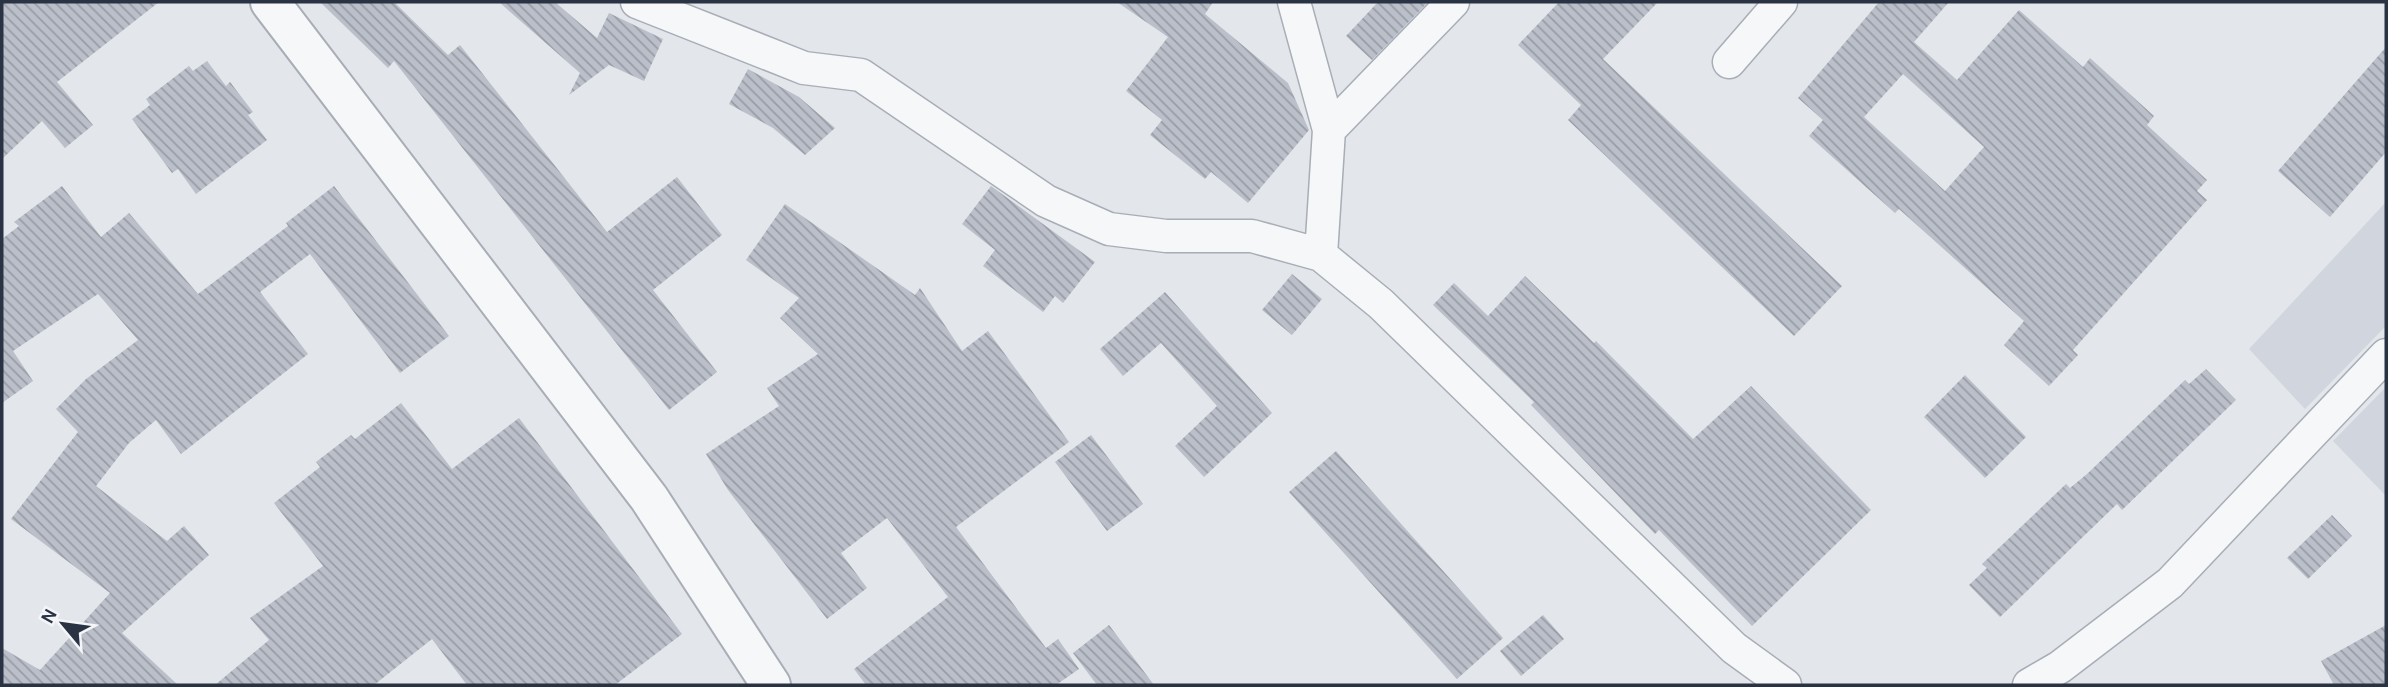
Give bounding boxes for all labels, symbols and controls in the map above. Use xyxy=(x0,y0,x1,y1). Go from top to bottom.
north arrow xyxy=(28,589,98,659)
text: N xyxy=(36,605,62,628)

